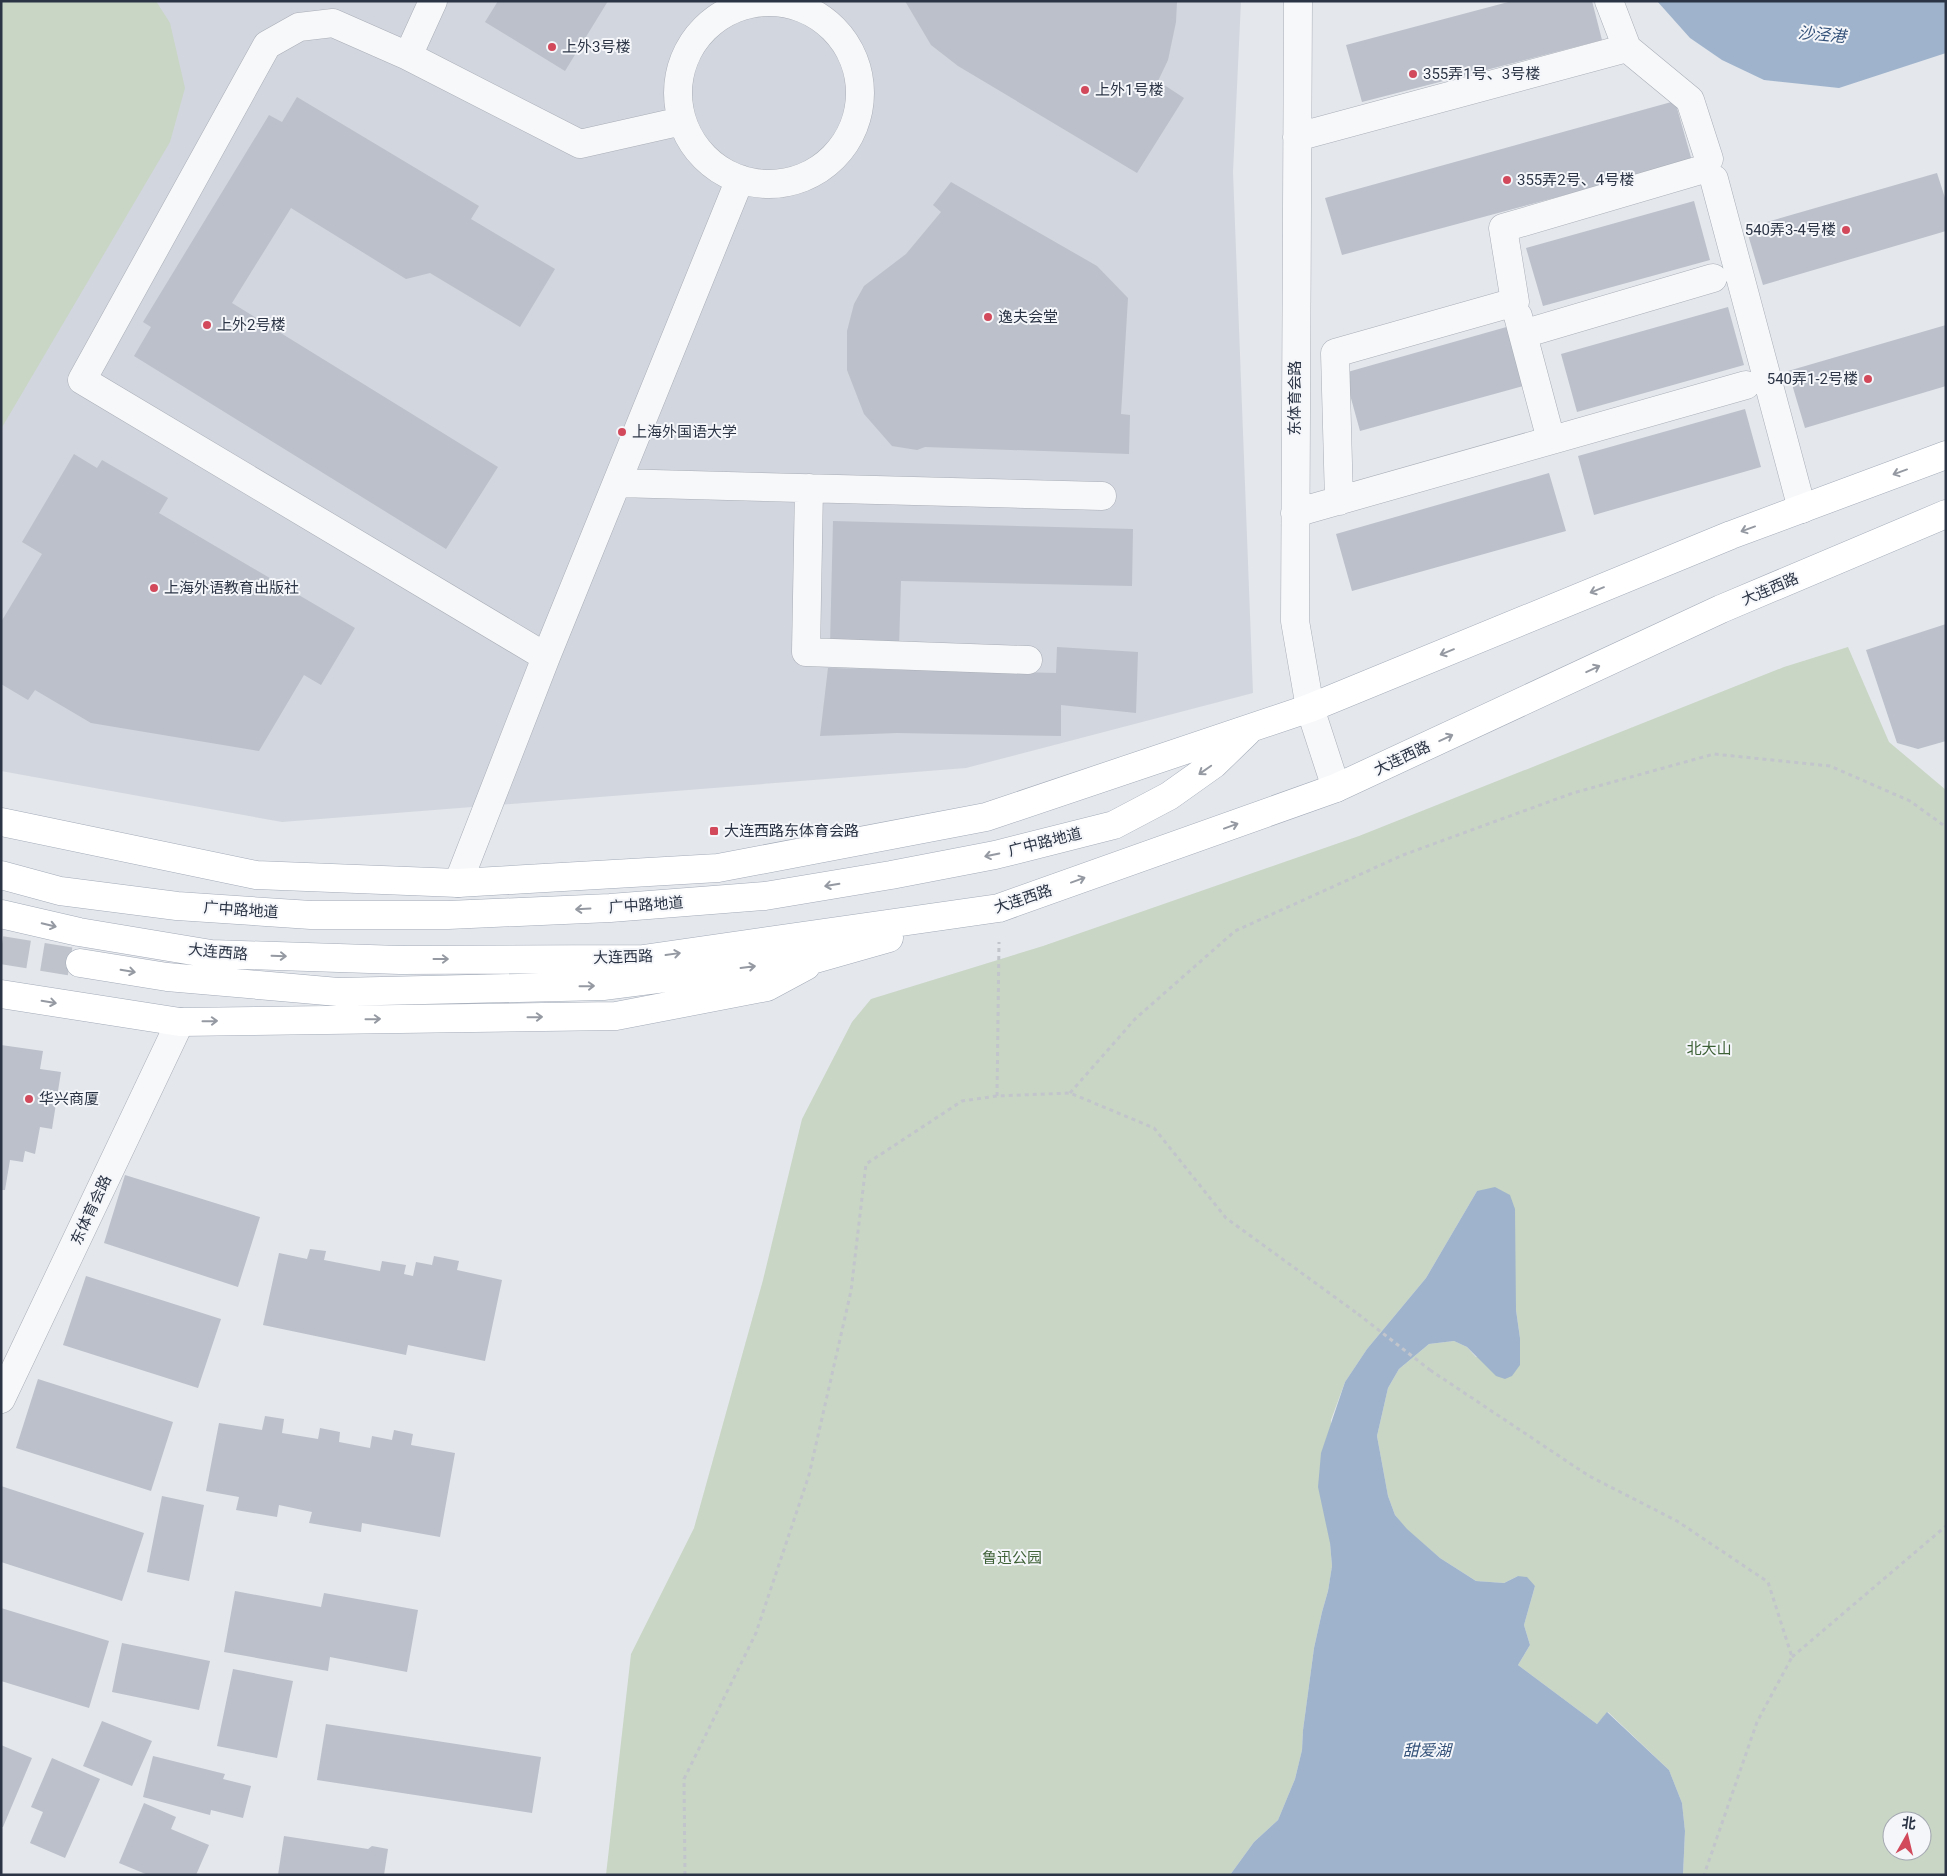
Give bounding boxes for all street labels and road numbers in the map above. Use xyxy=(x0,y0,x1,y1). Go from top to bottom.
street label: 东体育会路 xyxy=(1286,360,1304,436)
street label: 大连西路 xyxy=(1739,569,1801,609)
street label: 大连西路 xyxy=(1371,737,1433,779)
street label: 广中路地道 xyxy=(1006,824,1084,860)
street label: 大连西路 xyxy=(992,881,1054,917)
street label: 广中路地道 xyxy=(608,893,684,917)
street label: 广中路地道 xyxy=(203,898,279,922)
street label: 大连西路 xyxy=(187,940,249,964)
street label: 大连西路 xyxy=(593,947,653,967)
street label: 东体育会路 xyxy=(67,1172,115,1248)

